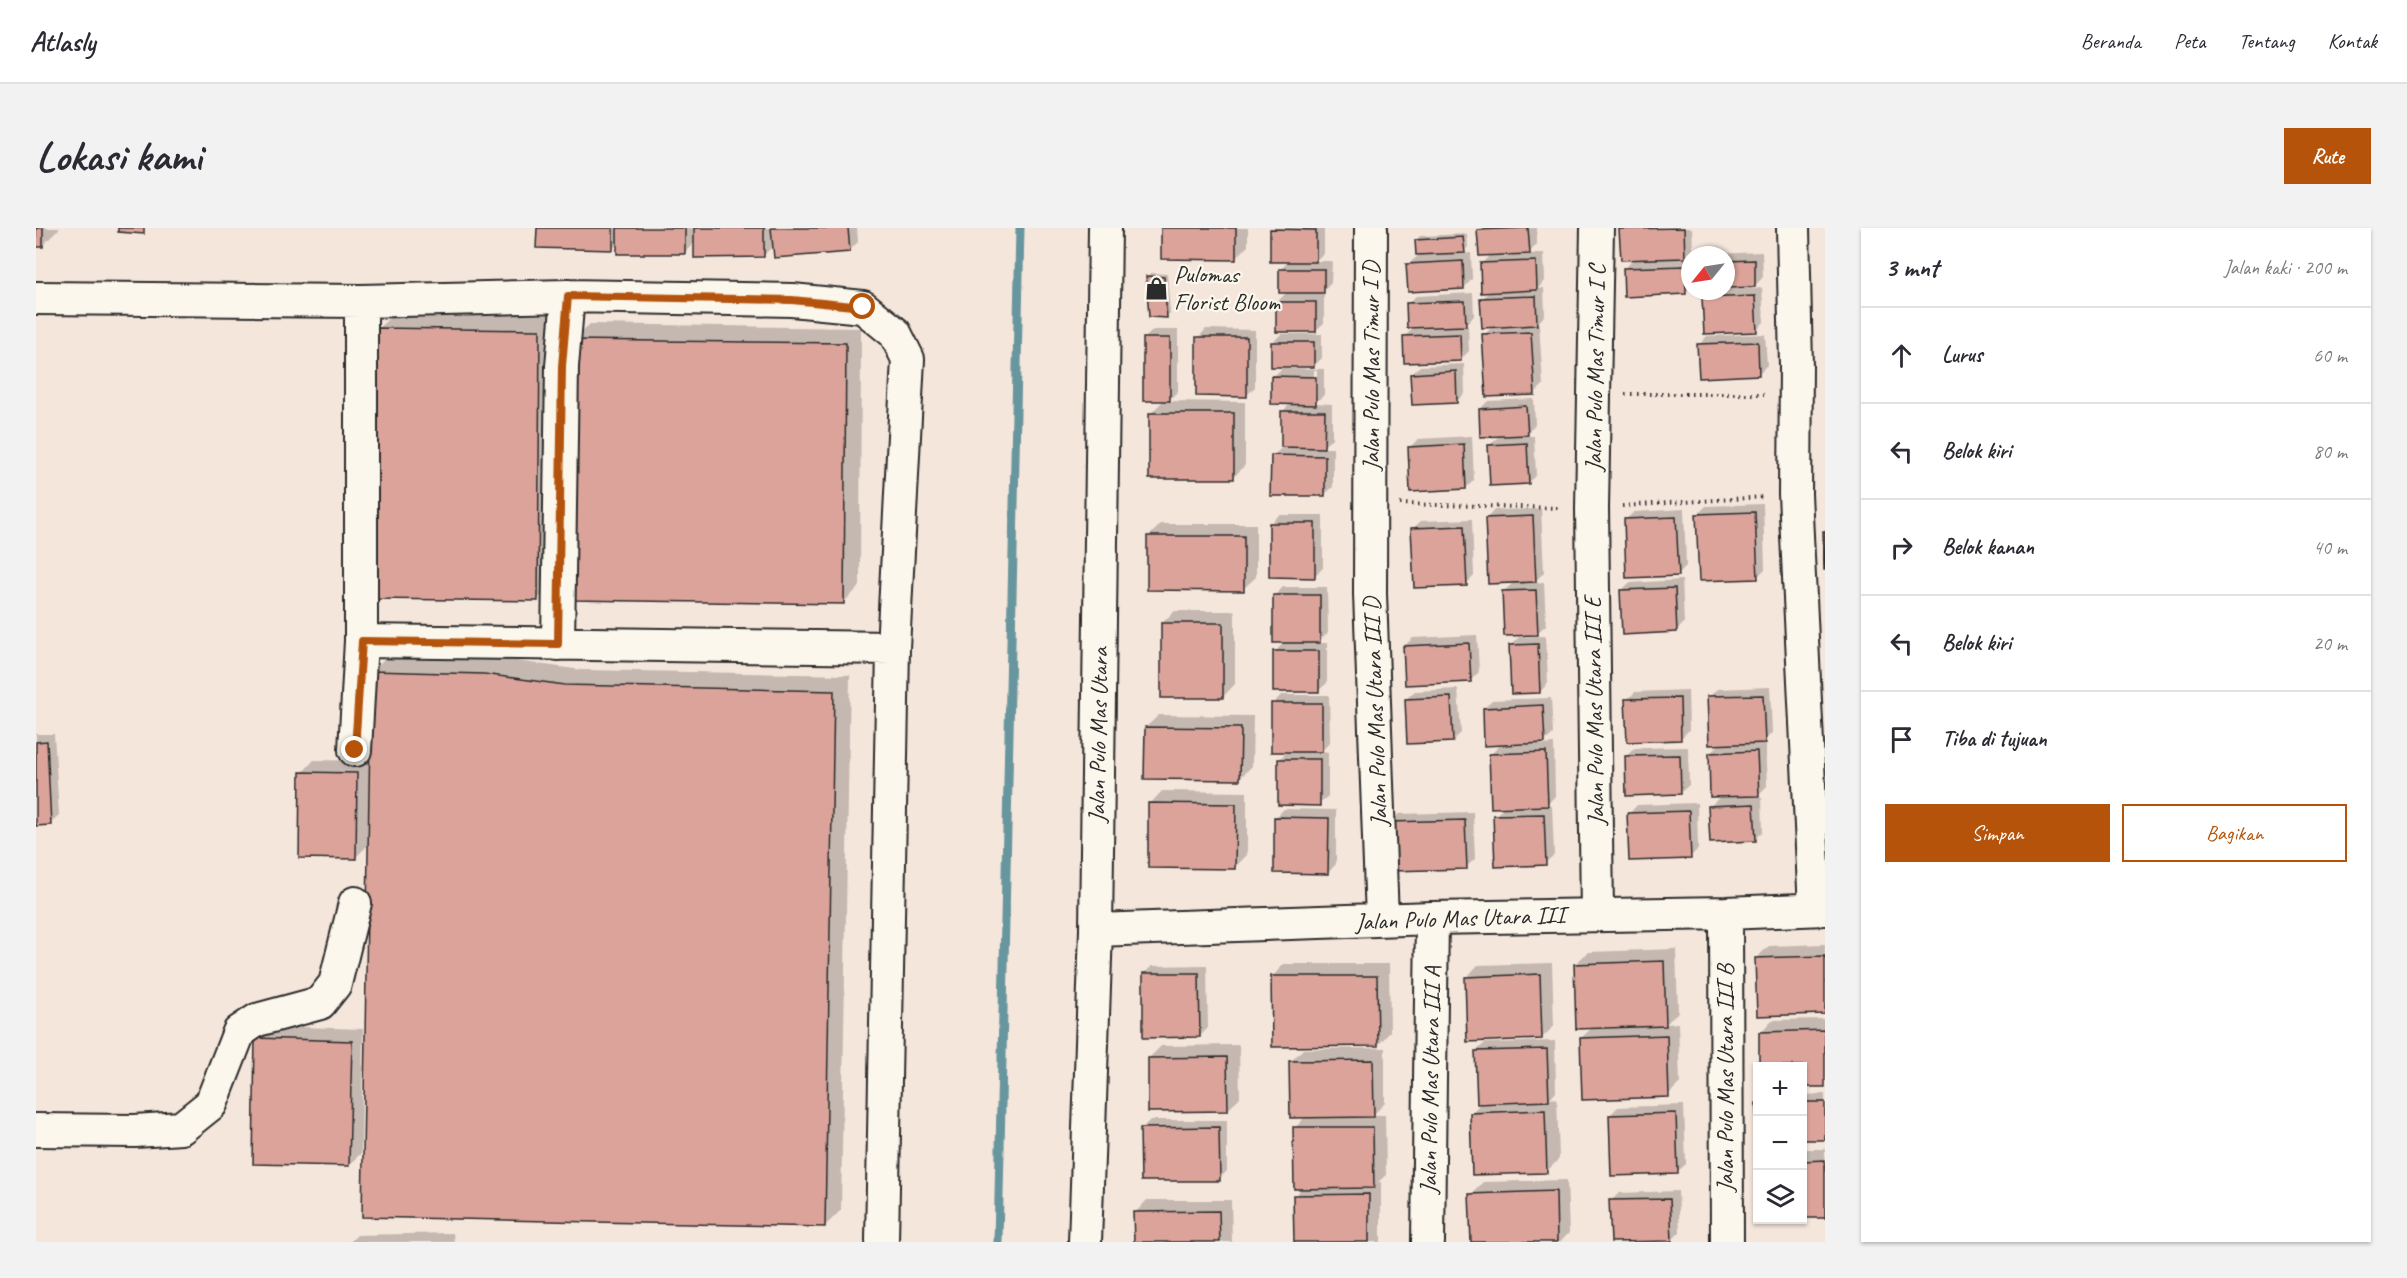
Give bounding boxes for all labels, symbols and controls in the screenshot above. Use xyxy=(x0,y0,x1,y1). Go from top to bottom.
text: Atlasly xyxy=(30,24,95,59)
text: Beranda xyxy=(2081,28,2141,54)
text: Peta xyxy=(2174,28,2205,54)
text: Tentang xyxy=(2238,28,2295,54)
text: Kontak xyxy=(2328,28,2377,54)
button: Rute xyxy=(2284,128,2371,184)
text: Lokasi kami xyxy=(36,130,202,183)
north arrow xyxy=(1681,246,1735,300)
text: 3 mnt xyxy=(1885,251,1938,284)
text: Jalan kaki · 200 m xyxy=(2224,255,2347,280)
place label: Pulomas Florist Bloom xyxy=(1174,259,1280,317)
street label: Jalan Pulo Mas Timur I D xyxy=(1356,259,1386,472)
street label: Jalan Pulo Mas Timur I C xyxy=(1578,262,1612,473)
shop icon: Pulomas Florist Bloom xyxy=(1143,275,1169,301)
route start xyxy=(849,293,875,319)
icon: ahead xyxy=(1885,339,1918,372)
text: Lurus xyxy=(1942,341,1982,369)
text: 60 m xyxy=(2313,343,2347,368)
icon: left xyxy=(1885,435,1918,468)
text: Belok kiri xyxy=(1942,437,2011,465)
text: 80 m xyxy=(2313,439,2347,464)
icon: right xyxy=(1885,531,1918,564)
text: Belok kanan xyxy=(1942,533,2034,561)
text: 40 m xyxy=(2313,535,2347,560)
street label: Jalan Pulo Mas Utara III E xyxy=(1577,594,1611,827)
street label: Jalan Pulo Mas Utara III D xyxy=(1356,595,1394,828)
icon: left xyxy=(1885,627,1918,660)
text: Belok kiri xyxy=(1942,629,2011,657)
text: 20 m xyxy=(2313,631,2347,656)
street label: Jalan Pulo Mas Utara xyxy=(1081,646,1115,824)
icon: arrive xyxy=(1885,723,1918,756)
text: Tiba di tujuan xyxy=(1942,725,2047,753)
route end xyxy=(341,736,367,762)
button: Simpan xyxy=(1885,804,2110,862)
button: Bagikan xyxy=(2122,804,2347,862)
street label: Jalan Pulo Mas Utara III xyxy=(1354,899,1571,937)
street label: Jalan Pulo Mas Utara III B xyxy=(1710,962,1740,1193)
street label: Jalan Pulo Mas Utara III A xyxy=(1413,965,1447,1195)
map controls xyxy=(1753,1062,1807,1224)
button: + xyxy=(1753,1062,1807,1116)
button: − xyxy=(1753,1116,1807,1170)
button: layers xyxy=(1753,1170,1807,1224)

